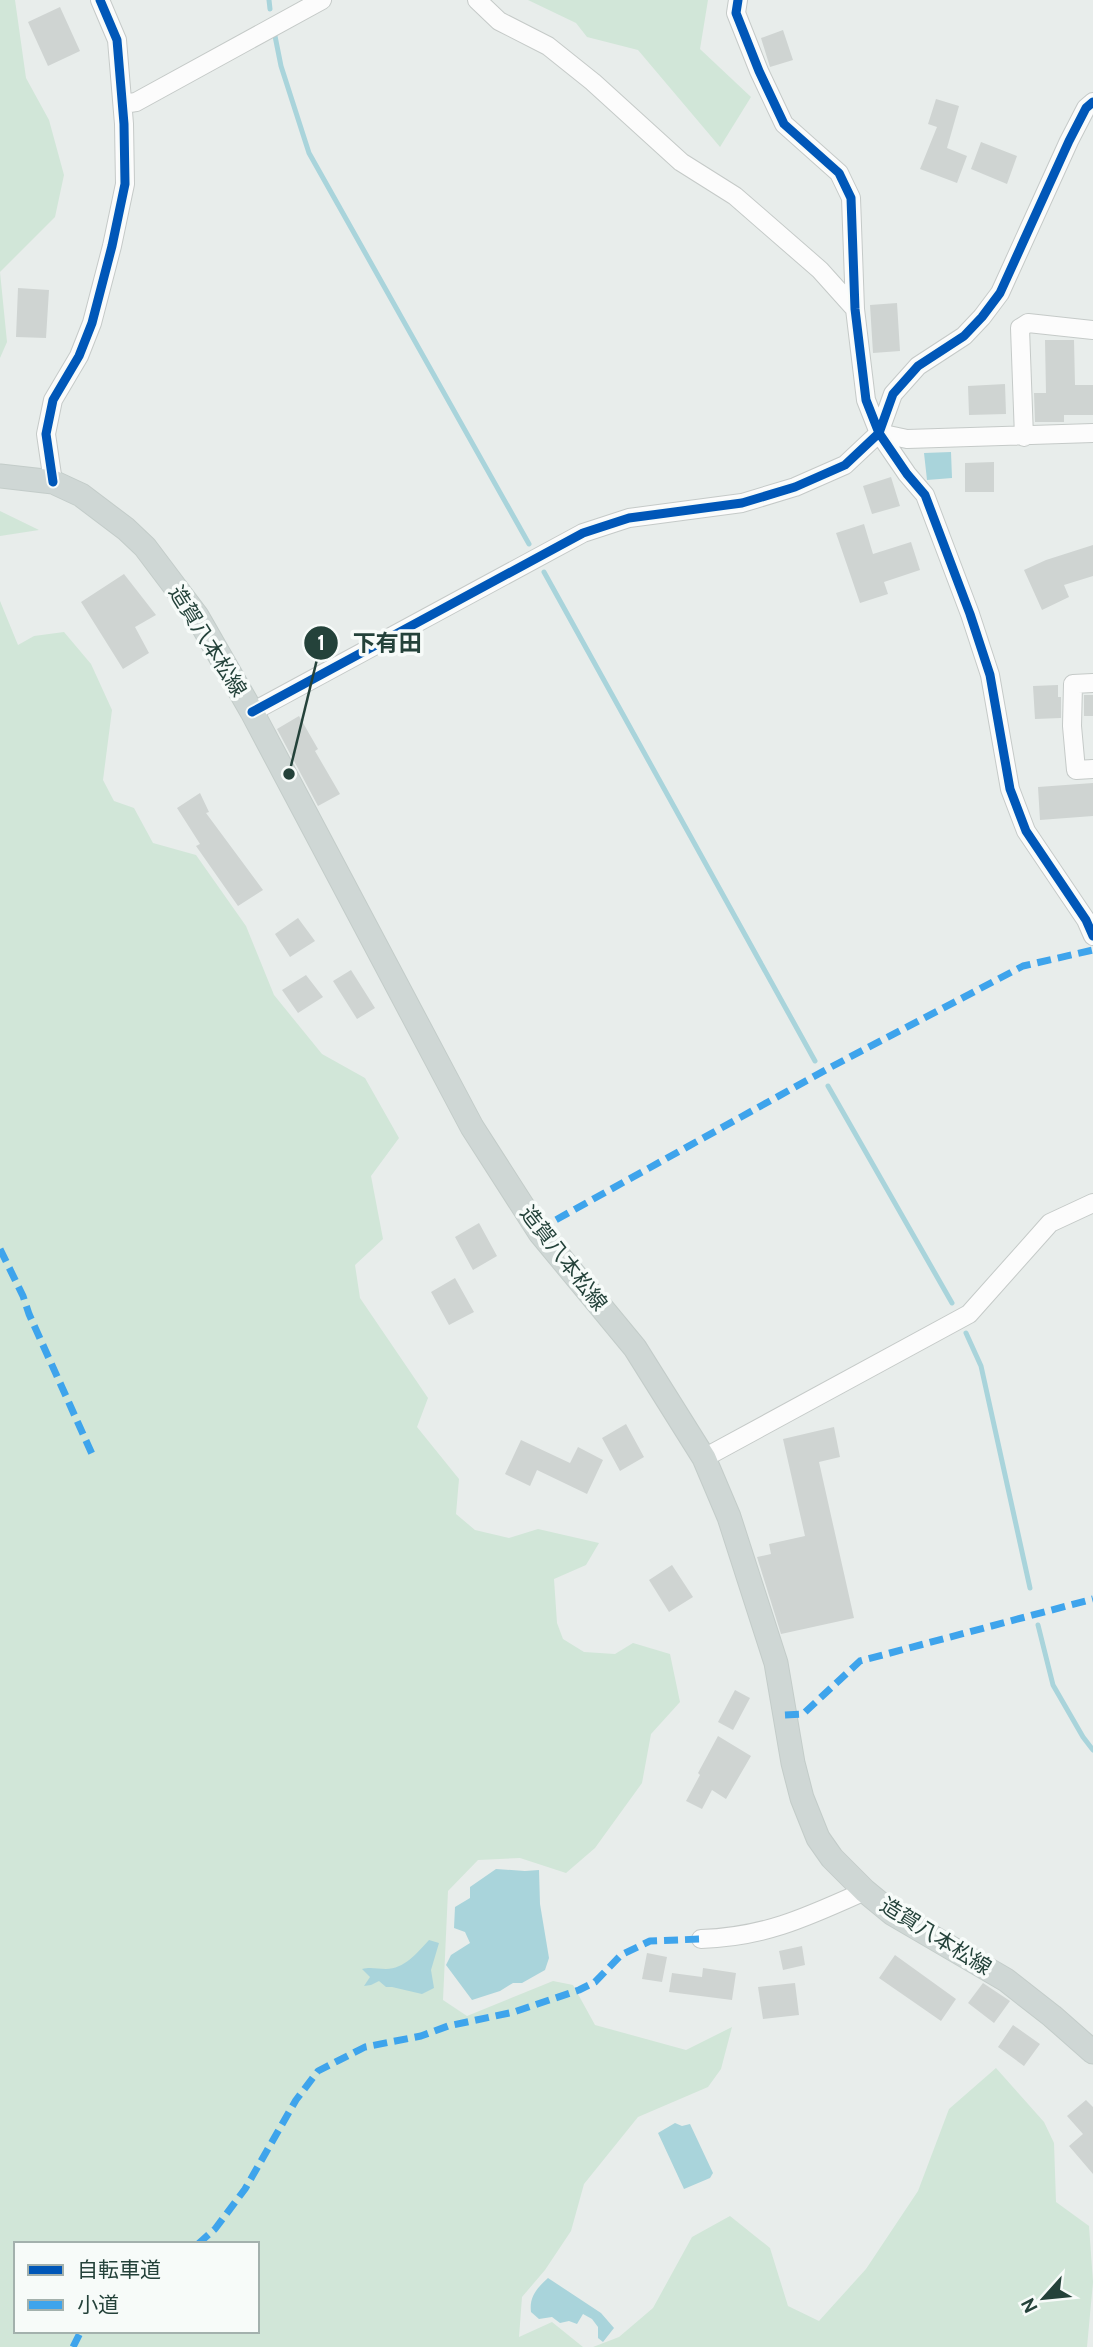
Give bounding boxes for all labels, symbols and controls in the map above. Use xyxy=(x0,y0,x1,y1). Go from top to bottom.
street label: 造賀八本松線 xyxy=(164,581,252,701)
callout: 下有田 xyxy=(304,621,436,665)
text: 下有田 xyxy=(353,629,422,657)
text: 1 xyxy=(317,630,325,655)
street label: 造賀八本松線 xyxy=(515,1201,613,1315)
street label: 造賀八本松線 xyxy=(876,1892,996,1980)
legend xyxy=(14,2242,259,2333)
text: 自転車道 xyxy=(77,2257,161,2282)
north arrow xyxy=(1009,2263,1079,2333)
text: 小道 xyxy=(77,2292,119,2317)
text: N xyxy=(1016,2294,1043,2317)

